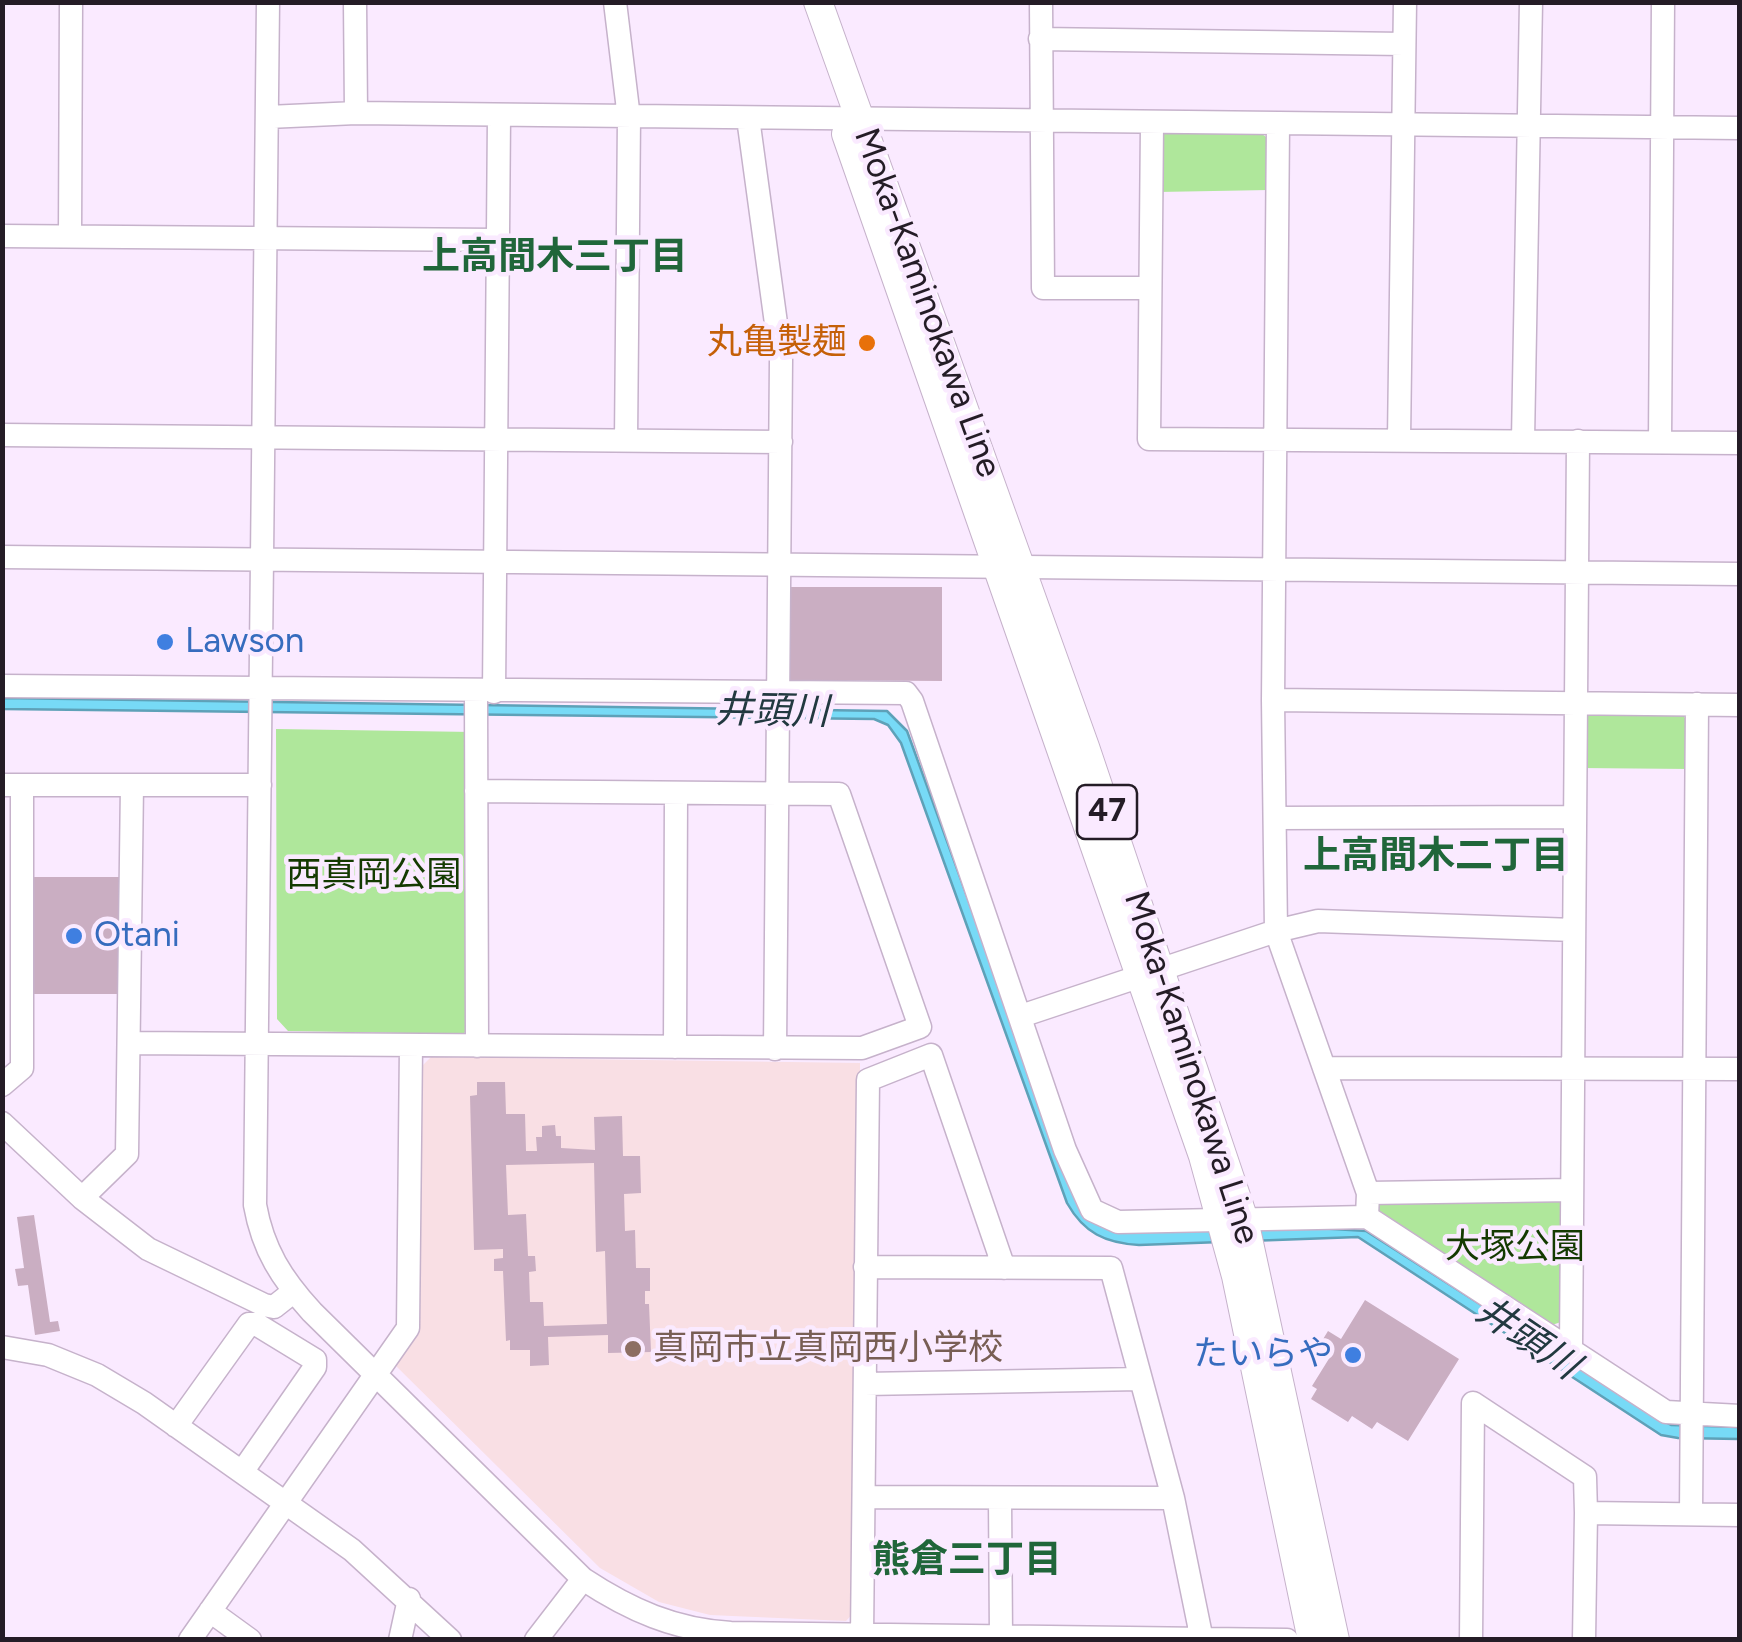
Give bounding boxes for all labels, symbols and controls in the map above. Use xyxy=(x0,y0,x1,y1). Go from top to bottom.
street label: Moka-Kaminokawa Line xyxy=(844,123,1010,483)
district label: 上高間木三丁目 xyxy=(422,235,688,281)
place label: 丸亀製麺 xyxy=(707,322,847,364)
marker: 丸亀製麺 xyxy=(856,332,878,354)
place label: Lawson xyxy=(185,621,304,663)
marker: Lawson xyxy=(154,631,176,653)
water label: 井頭川 xyxy=(715,688,829,736)
road number: 47 xyxy=(1077,785,1137,839)
district label: 上高間木二丁目 xyxy=(1303,834,1569,880)
park label: 西真岡公園 xyxy=(287,855,461,897)
street label: Moka-Kaminokawa Line xyxy=(1114,886,1268,1250)
place label: Otani xyxy=(94,915,180,957)
marker: Otani xyxy=(63,925,85,947)
park label: 大塚公園 xyxy=(1445,1227,1585,1269)
water label: 井頭川 xyxy=(1467,1288,1587,1390)
place label: 真岡市立真岡西小学校 xyxy=(653,1328,1003,1370)
place label: たいらや xyxy=(1193,1334,1333,1376)
marker: 真岡市立真岡西小学校 xyxy=(622,1338,644,1360)
marker: たいらや xyxy=(1342,1344,1364,1366)
district label: 熊倉三丁目 xyxy=(872,1538,1062,1584)

